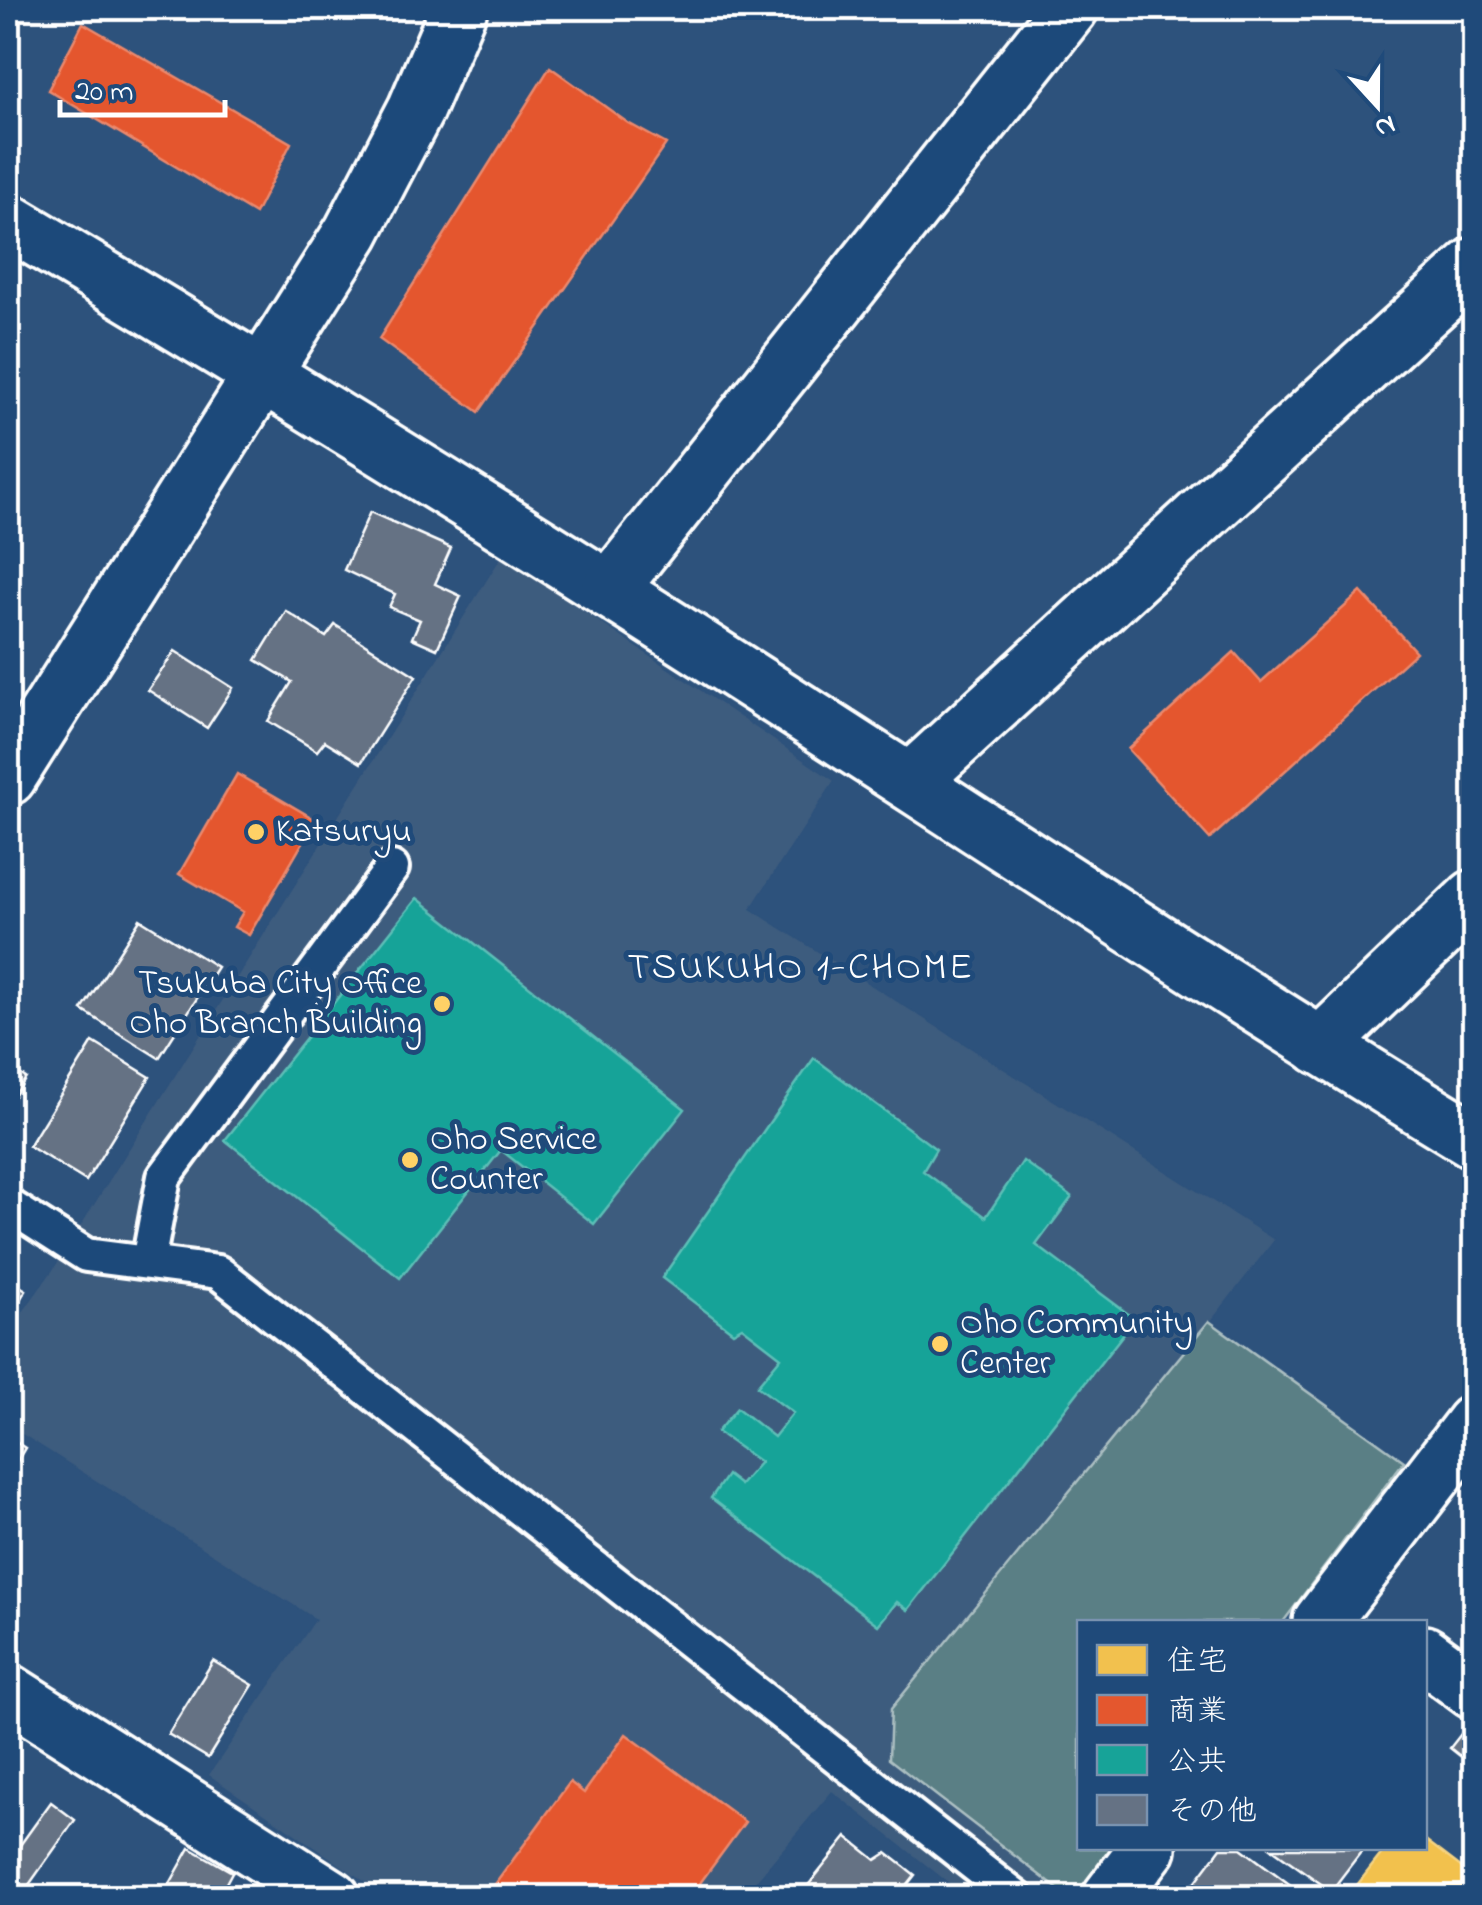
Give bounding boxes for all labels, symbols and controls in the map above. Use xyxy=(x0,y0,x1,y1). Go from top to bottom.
scale bar xyxy=(60,55,225,117)
north arrow xyxy=(1327,55,1427,155)
text: 20 m xyxy=(75,71,134,115)
text: N xyxy=(1369,103,1401,148)
place label: Katsuryu xyxy=(276,807,412,858)
marker: Katsuryu xyxy=(245,821,267,843)
district label: TSUKUHO 1-CHOME xyxy=(627,941,975,997)
place label: Tsukuba City Office Oho Branch Building xyxy=(129,959,422,1050)
marker: Tsukuba City Office Oho Branch Building xyxy=(431,993,453,1015)
place label: Oho Service Counter xyxy=(430,1115,597,1206)
marker: Oho Service Counter xyxy=(399,1149,421,1171)
place label: Oho Community Center xyxy=(960,1299,1193,1390)
marker: Oho Community Center xyxy=(929,1333,951,1355)
legend xyxy=(1077,1620,1427,1850)
text: 住宅 xyxy=(1167,1641,1227,1685)
text: 商業 xyxy=(1167,1691,1227,1735)
text: 公共 xyxy=(1167,1741,1227,1785)
text: その他 xyxy=(1167,1791,1257,1835)

